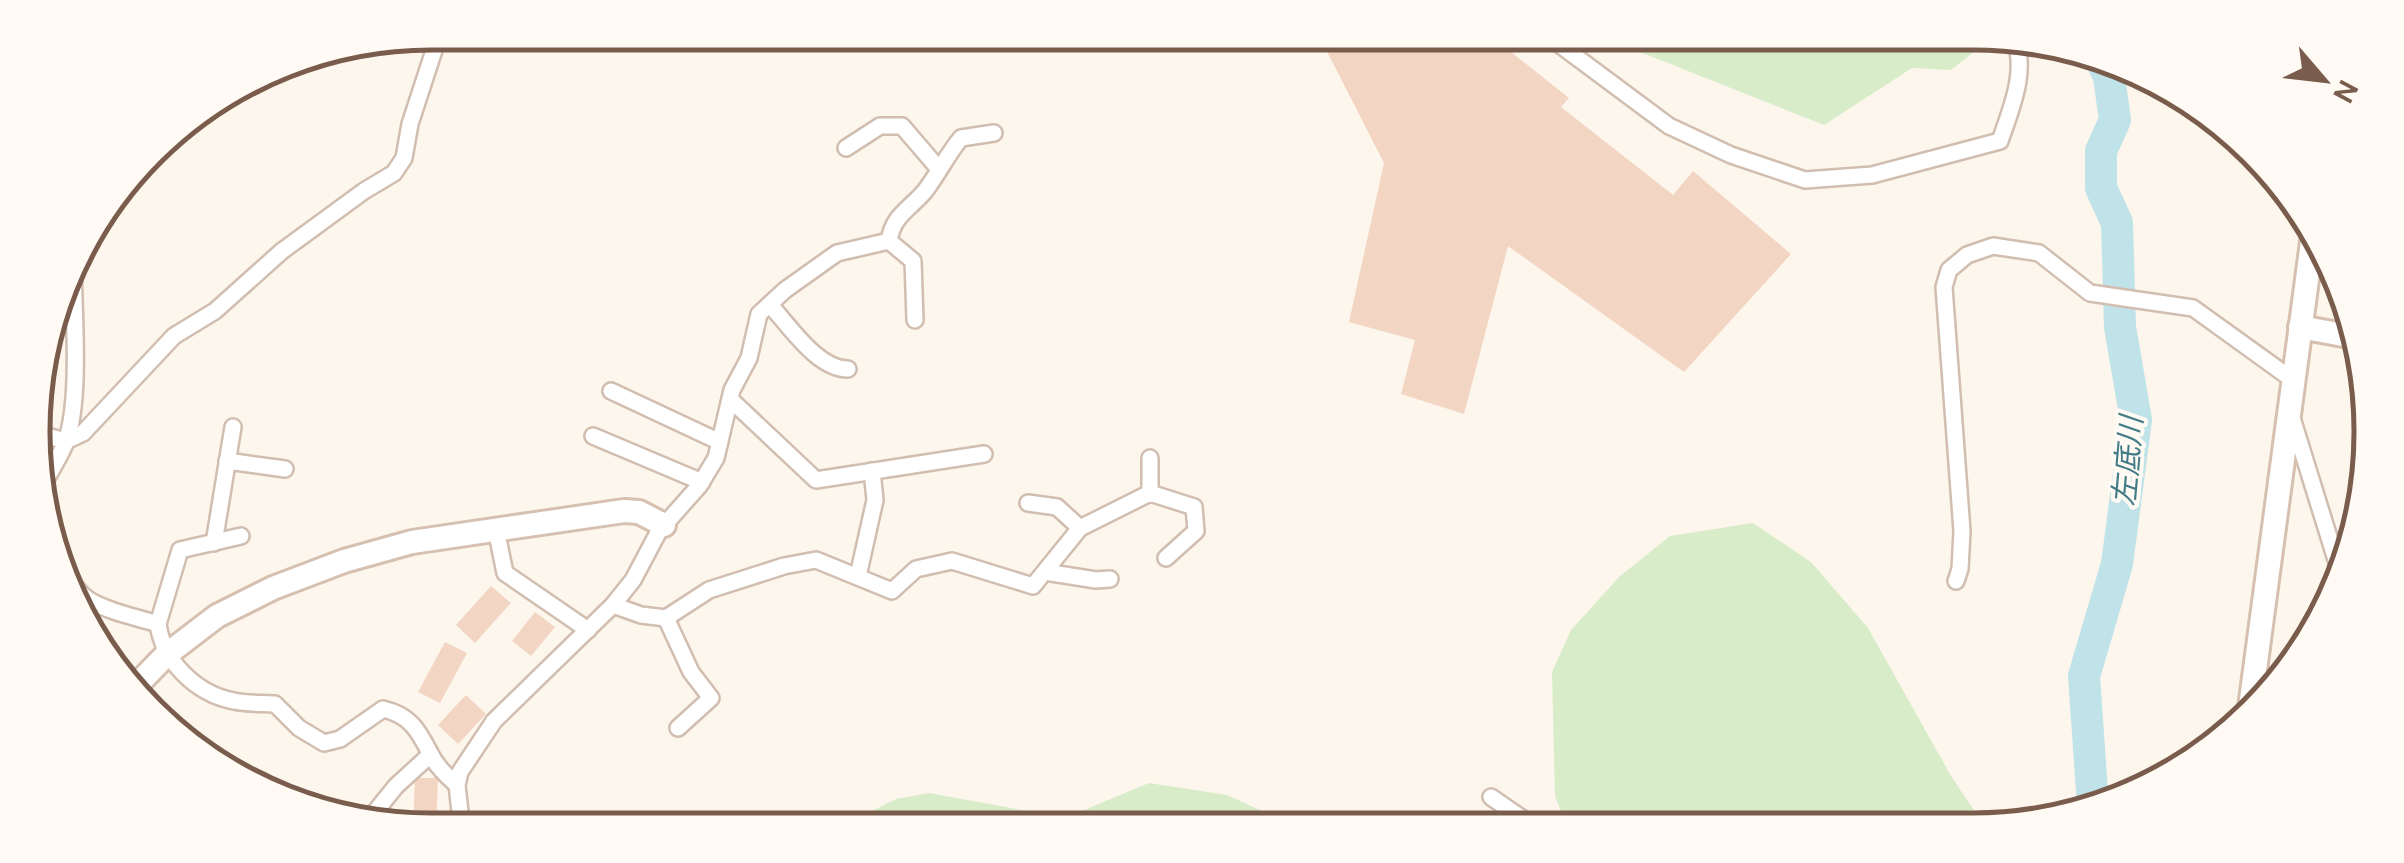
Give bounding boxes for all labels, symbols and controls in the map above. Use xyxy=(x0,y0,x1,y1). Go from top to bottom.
north arrow xyxy=(2274,30,2374,130)
text: N xyxy=(2325,74,2367,109)
water label: 左底川 xyxy=(2104,411,2151,507)

